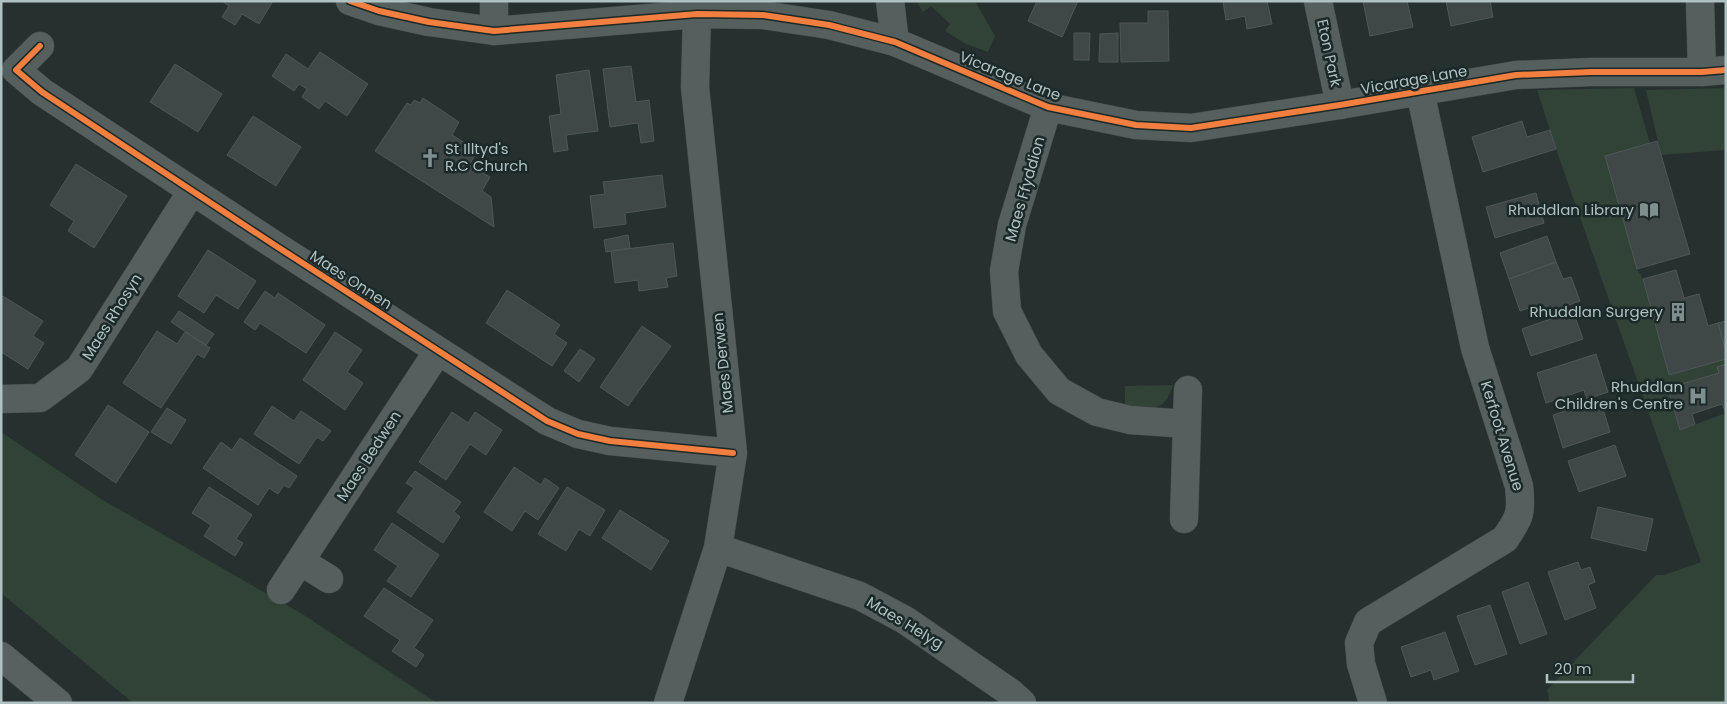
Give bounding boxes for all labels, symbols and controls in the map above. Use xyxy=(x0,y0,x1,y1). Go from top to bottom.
street label: Eton Park xyxy=(1312,17,1347,89)
street label: Vicarage Lane xyxy=(956,46,1064,105)
street label: Vicarage Lane xyxy=(1359,60,1469,99)
street label: Maes Ffyddion xyxy=(999,134,1050,244)
place label: St Illtyd's R.C Church xyxy=(445,138,528,176)
church icon: St Illtyd's R.C Church xyxy=(419,147,441,169)
place label: Rhuddlan Library xyxy=(1508,199,1635,220)
library icon: Rhuddlan Library xyxy=(1638,199,1660,221)
street label: Maes Onnen xyxy=(306,245,396,314)
street label: Maes Rhosyn xyxy=(77,269,147,364)
place label: Rhuddlan Surgery xyxy=(1529,301,1664,322)
building icon: Rhuddlan Surgery xyxy=(1667,301,1689,323)
street label: Maes Derwen xyxy=(707,312,738,414)
place label: Rhuddlan Children's Centre xyxy=(1555,376,1683,414)
street label: Kerfoot Avenue xyxy=(1476,378,1529,493)
hospital icon: Rhuddlan Children's Centre xyxy=(1687,385,1709,407)
street label: Maes Bedwen xyxy=(331,406,406,505)
street label: Maes Helyg xyxy=(863,591,948,654)
scale bar xyxy=(1547,652,1633,684)
text: 20 m xyxy=(1554,658,1592,679)

